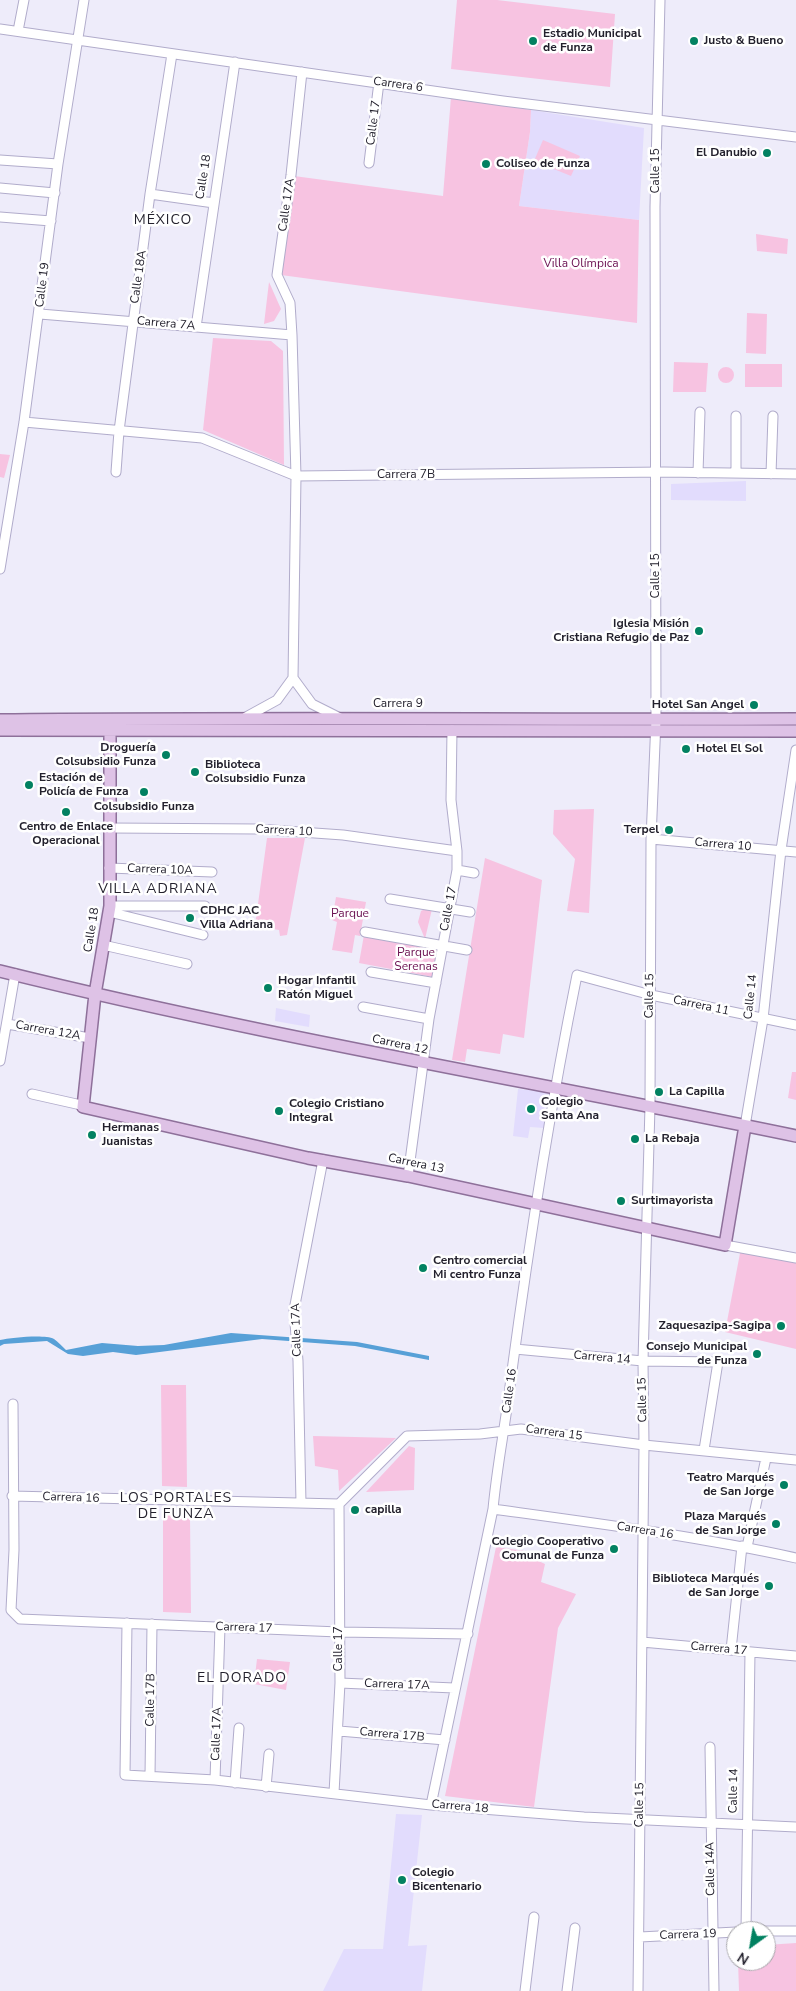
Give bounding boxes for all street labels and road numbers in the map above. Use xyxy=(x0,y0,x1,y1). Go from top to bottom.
street label: Carrera 6 xyxy=(372,74,424,96)
street label: Calle 17 xyxy=(364,100,384,146)
street label: Calle 15 xyxy=(649,148,663,194)
street label: Calle 18 xyxy=(193,154,215,200)
street label: Calle 17A xyxy=(276,177,298,233)
street label: Calle 18A xyxy=(128,249,150,305)
street label: Calle 19 xyxy=(33,262,53,308)
street label: Carrera 7A xyxy=(136,314,196,334)
street label: Carrera 7B xyxy=(377,468,435,482)
street label: Calle 15 xyxy=(649,553,663,599)
street label: Carrera 9 xyxy=(373,697,423,711)
street label: Carrera 10 xyxy=(255,822,313,840)
street label: Carrera 10 xyxy=(694,835,752,855)
street label: Carrera 10A xyxy=(127,862,193,878)
street label: Calle 17 xyxy=(438,885,460,933)
street label: Calle 18 xyxy=(81,907,103,953)
street label: Calle 15 xyxy=(642,973,658,1019)
street label: Calle 14 xyxy=(741,974,761,1020)
street label: Carrera 11 xyxy=(672,993,730,1019)
street label: Carrera 12A xyxy=(14,1018,82,1044)
street label: Carrera 12 xyxy=(371,1032,429,1058)
street label: Carrera 13 xyxy=(387,1151,445,1177)
street label: Calle 17A xyxy=(289,1303,305,1357)
street label: Carrera 14 xyxy=(573,1348,631,1368)
street label: Calle 16 xyxy=(500,1368,520,1414)
street label: Calle 15 xyxy=(635,1377,651,1423)
street label: Carrera 15 xyxy=(525,1422,583,1444)
street label: Carrera 16 xyxy=(42,1490,100,1506)
street label: Carrera 16 xyxy=(616,1519,674,1543)
street label: Carrera 17 xyxy=(215,1620,273,1636)
street label: Calle 17 xyxy=(332,1626,346,1672)
street label: Carrera 17 xyxy=(690,1639,748,1659)
street label: Calle 17B xyxy=(143,1673,159,1727)
street label: Carrera 17A xyxy=(364,1677,430,1693)
street label: Calle 17A xyxy=(209,1707,225,1761)
street label: Carrera 17B xyxy=(359,1725,425,1745)
street label: Calle 14 xyxy=(726,1768,742,1814)
street label: Calle 15 xyxy=(632,1782,648,1828)
street label: Carrera 18 xyxy=(431,1797,489,1817)
street label: Calle 14A xyxy=(703,1842,719,1896)
street label: Carrera 19 xyxy=(659,1927,717,1943)

